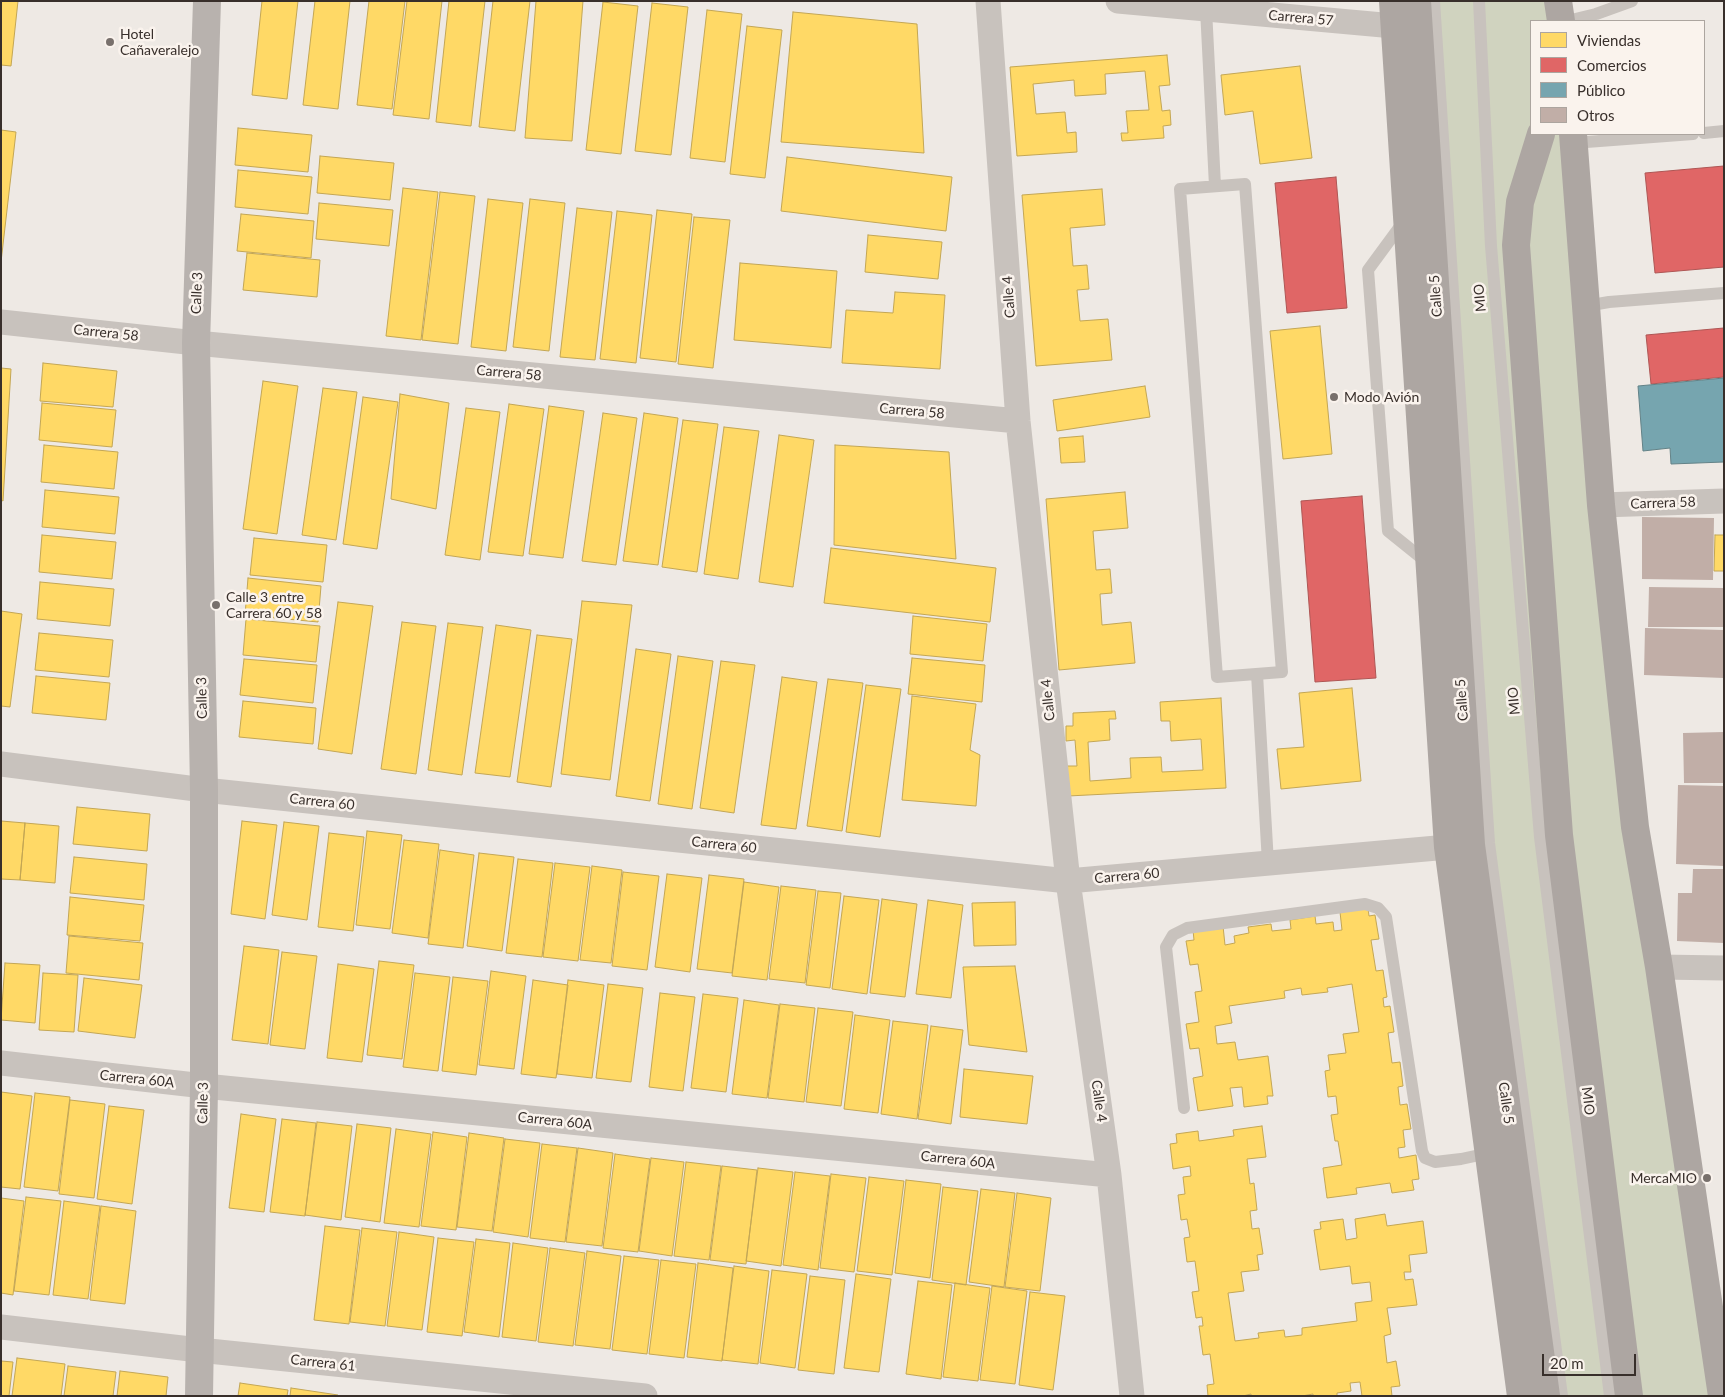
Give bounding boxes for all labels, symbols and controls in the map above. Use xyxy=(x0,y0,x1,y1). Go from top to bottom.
street label: Carrera 57 xyxy=(1268,7,1334,29)
legend xyxy=(1530,20,1705,135)
place label: Hotel Cañaveralejo xyxy=(120,26,199,58)
text: Viviendas xyxy=(1577,31,1641,49)
marker: Hotel Cañaveralejo xyxy=(104,36,116,48)
text: Comercios xyxy=(1577,56,1647,74)
text: Público xyxy=(1577,81,1625,99)
text: Otros xyxy=(1577,106,1615,124)
street label: Calle 3 xyxy=(188,272,206,314)
street label: Calle 5 xyxy=(1426,274,1446,318)
street label: Calle 4 xyxy=(999,275,1019,319)
street label: MIO xyxy=(1470,283,1490,313)
street label: Carrera 58 xyxy=(73,321,139,345)
street label: Carrera 58 xyxy=(476,362,542,384)
place label: Modo Avión xyxy=(1344,389,1419,405)
marker: Modo Avión xyxy=(1328,391,1340,403)
street label: Carrera 58 xyxy=(879,400,945,422)
street label: Carrera 58 xyxy=(1630,493,1696,513)
place label: Calle 3 entre Carrera 60 y 58 xyxy=(226,589,322,622)
marker: Calle 3 entre Carrera 60 y 58 xyxy=(210,599,222,611)
street label: Calle 3 xyxy=(193,677,211,719)
street label: Calle 4 xyxy=(1037,678,1059,722)
street label: Calle 5 xyxy=(1452,678,1472,722)
street label: MIO xyxy=(1504,686,1524,716)
street label: Carrera 60 xyxy=(289,790,355,814)
street label: Carrera 60 xyxy=(691,833,757,857)
street label: Carrera 60 xyxy=(1094,865,1160,887)
street label: Carrera 60A xyxy=(99,1067,175,1091)
street label: Calle 4 xyxy=(1088,1079,1110,1123)
street label: Calle 5 xyxy=(1495,1081,1517,1125)
street label: Calle 3 xyxy=(194,1082,212,1124)
street label: MIO xyxy=(1578,1086,1598,1116)
street label: Carrera 60A xyxy=(517,1109,593,1133)
street label: Carrera 60A xyxy=(920,1148,996,1172)
place label: MercaMIO xyxy=(1630,1170,1697,1186)
marker: MercaMIO xyxy=(1701,1172,1713,1184)
scale bar xyxy=(1545,1344,1639,1376)
street label: Carrera 61 xyxy=(290,1351,356,1375)
text: 20 m xyxy=(1550,1354,1584,1372)

